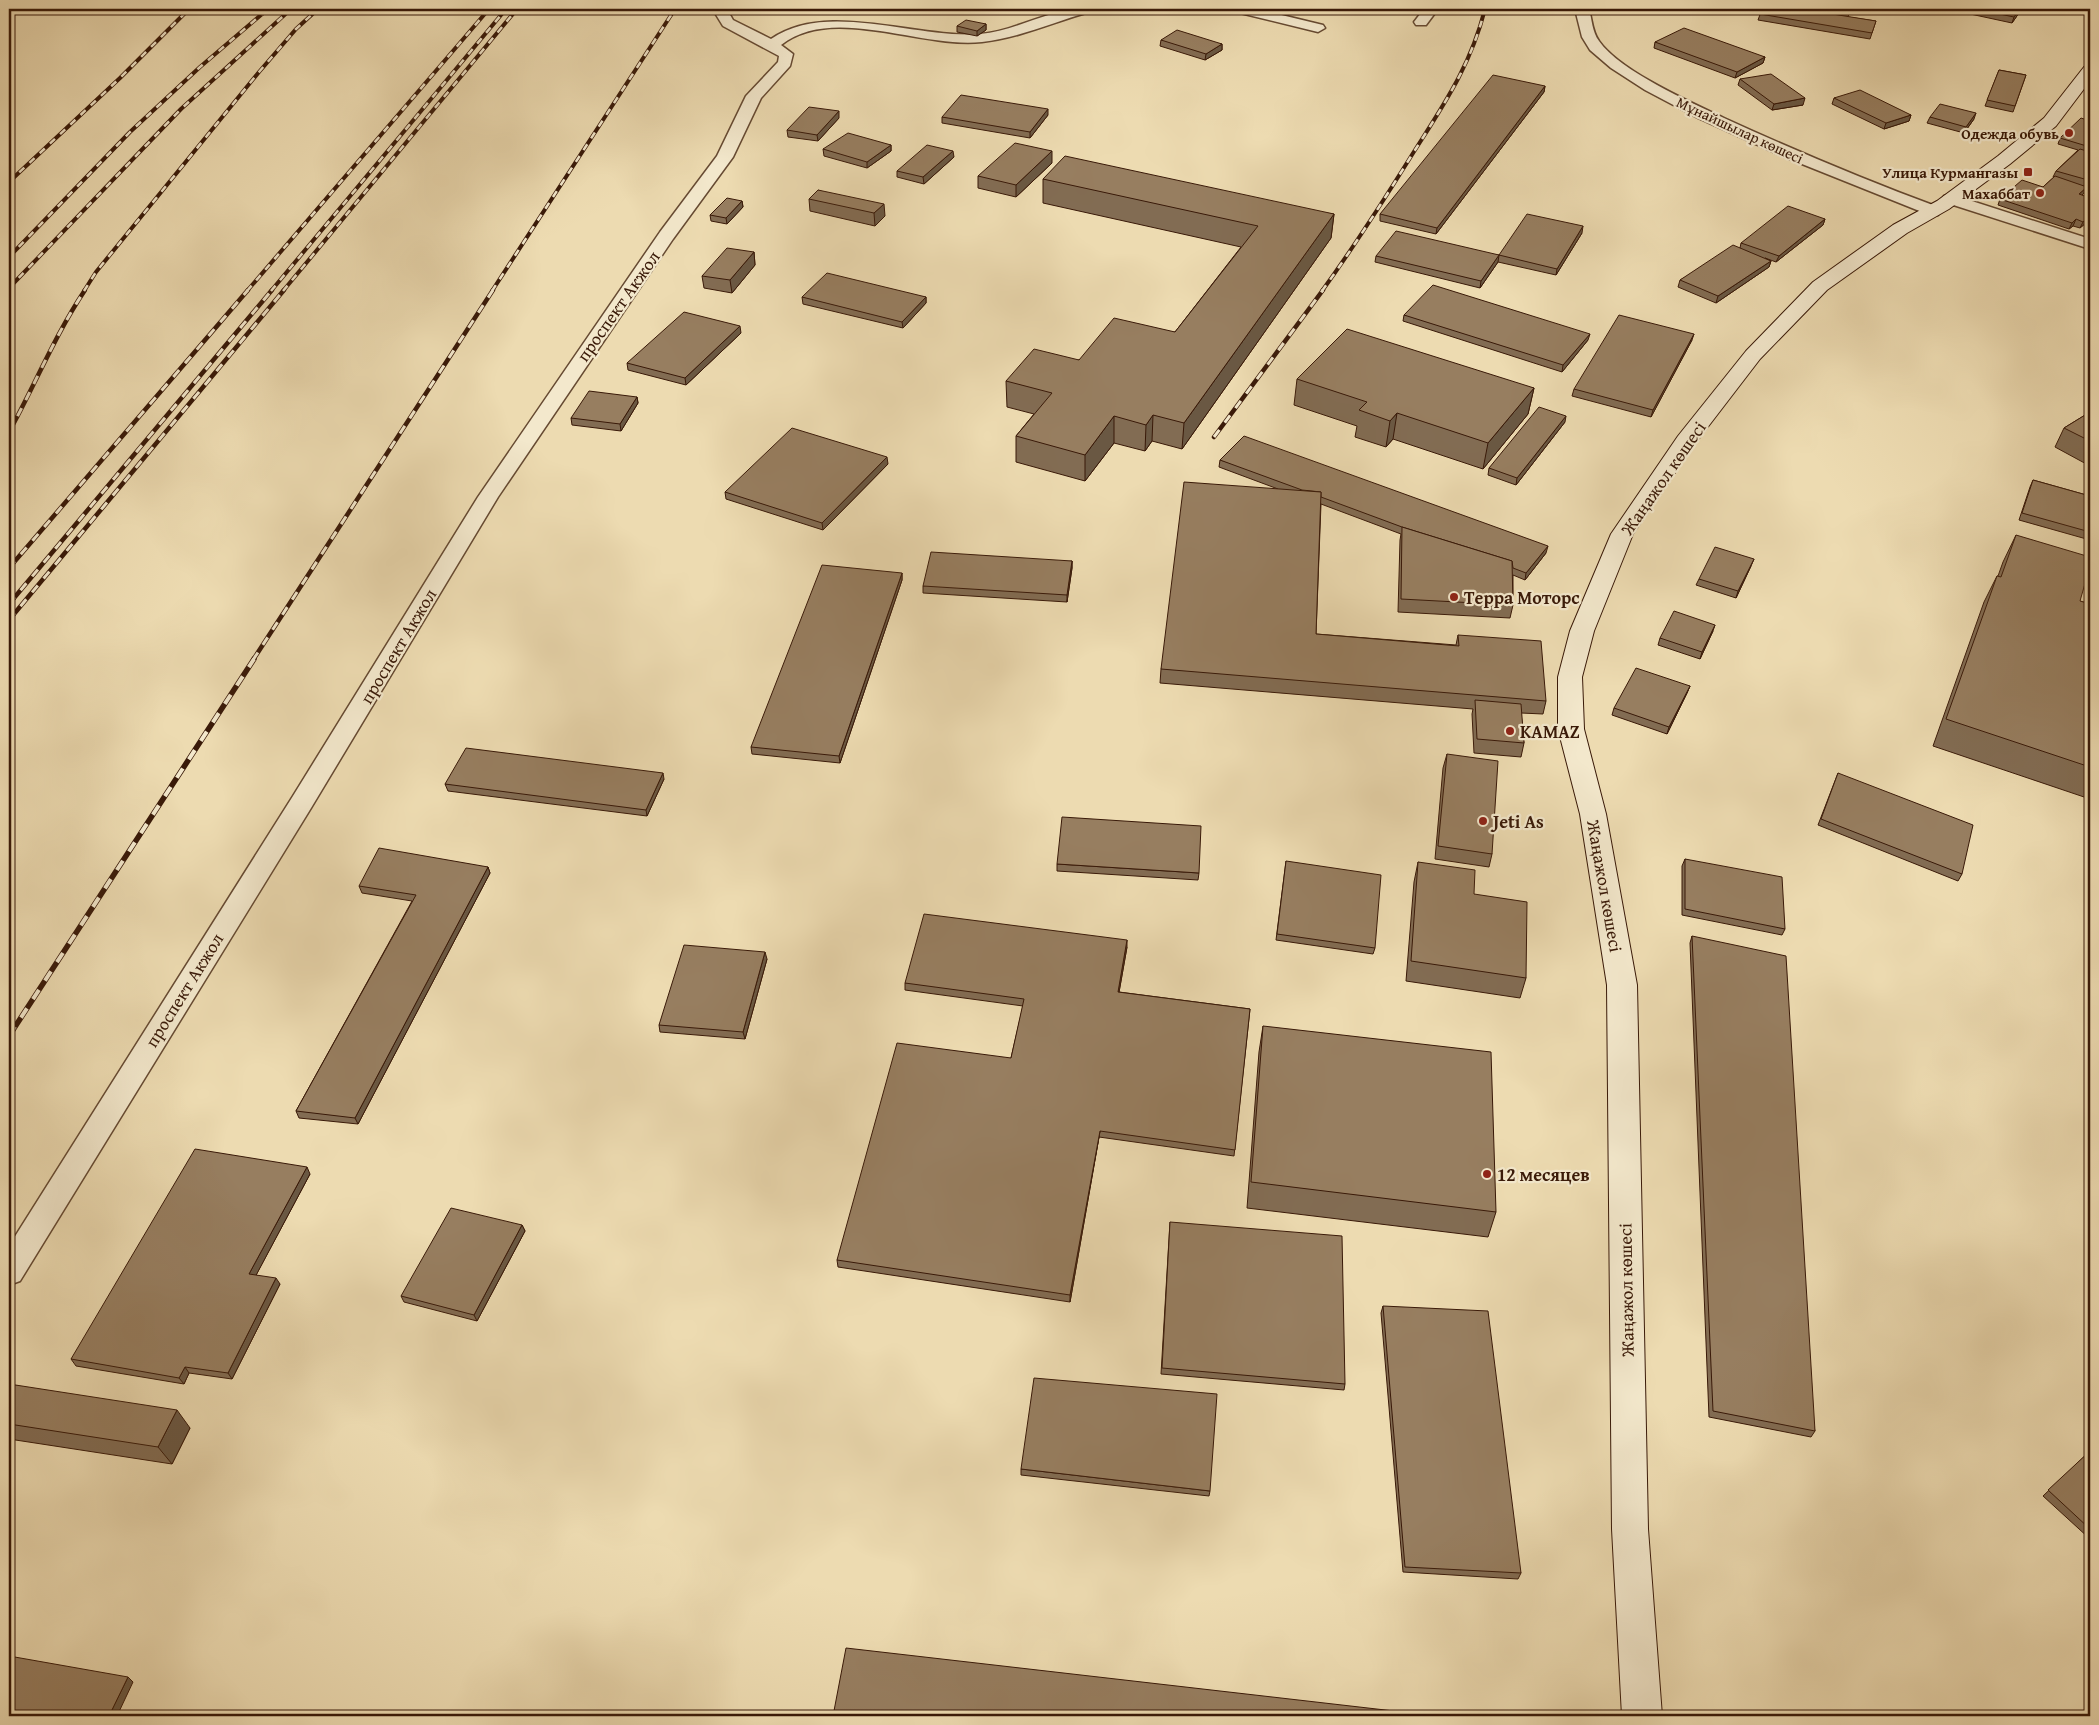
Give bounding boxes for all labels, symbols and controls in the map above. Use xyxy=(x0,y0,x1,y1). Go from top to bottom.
street label: Мұнайшылар көшесі xyxy=(1673,91,1807,169)
place label: Одежда обувь xyxy=(1961,123,2059,144)
marker: Одежда обувь xyxy=(2063,127,2075,139)
place label: Улица Курмангазы xyxy=(1882,162,2018,183)
marker: Улица Курмангазы xyxy=(2022,166,2034,178)
place label: Махаббат xyxy=(1962,183,2031,204)
marker: Махаббат xyxy=(2034,187,2046,199)
street label: проспект Акжол xyxy=(570,245,666,367)
street label: Жаңажол көшесі xyxy=(1613,415,1712,541)
street label: проспект Акжол xyxy=(353,583,443,709)
place label: Терра Моторс xyxy=(1464,584,1580,611)
marker: Терра Моторс xyxy=(1448,591,1460,603)
place label: KAMAZ xyxy=(1520,718,1580,745)
marker: KAMAZ xyxy=(1504,725,1516,737)
place label: Jeti As xyxy=(1490,808,1544,835)
marker: Jeti As xyxy=(1477,815,1489,827)
street label: Жаңажол көшесі xyxy=(1580,817,1630,954)
street label: проспект Акжол xyxy=(138,928,230,1052)
place label: 12 месяцев xyxy=(1497,1161,1590,1188)
marker: 12 месяцев xyxy=(1481,1168,1493,1180)
street label: Жаңажол көшесі xyxy=(1611,1223,1641,1358)

